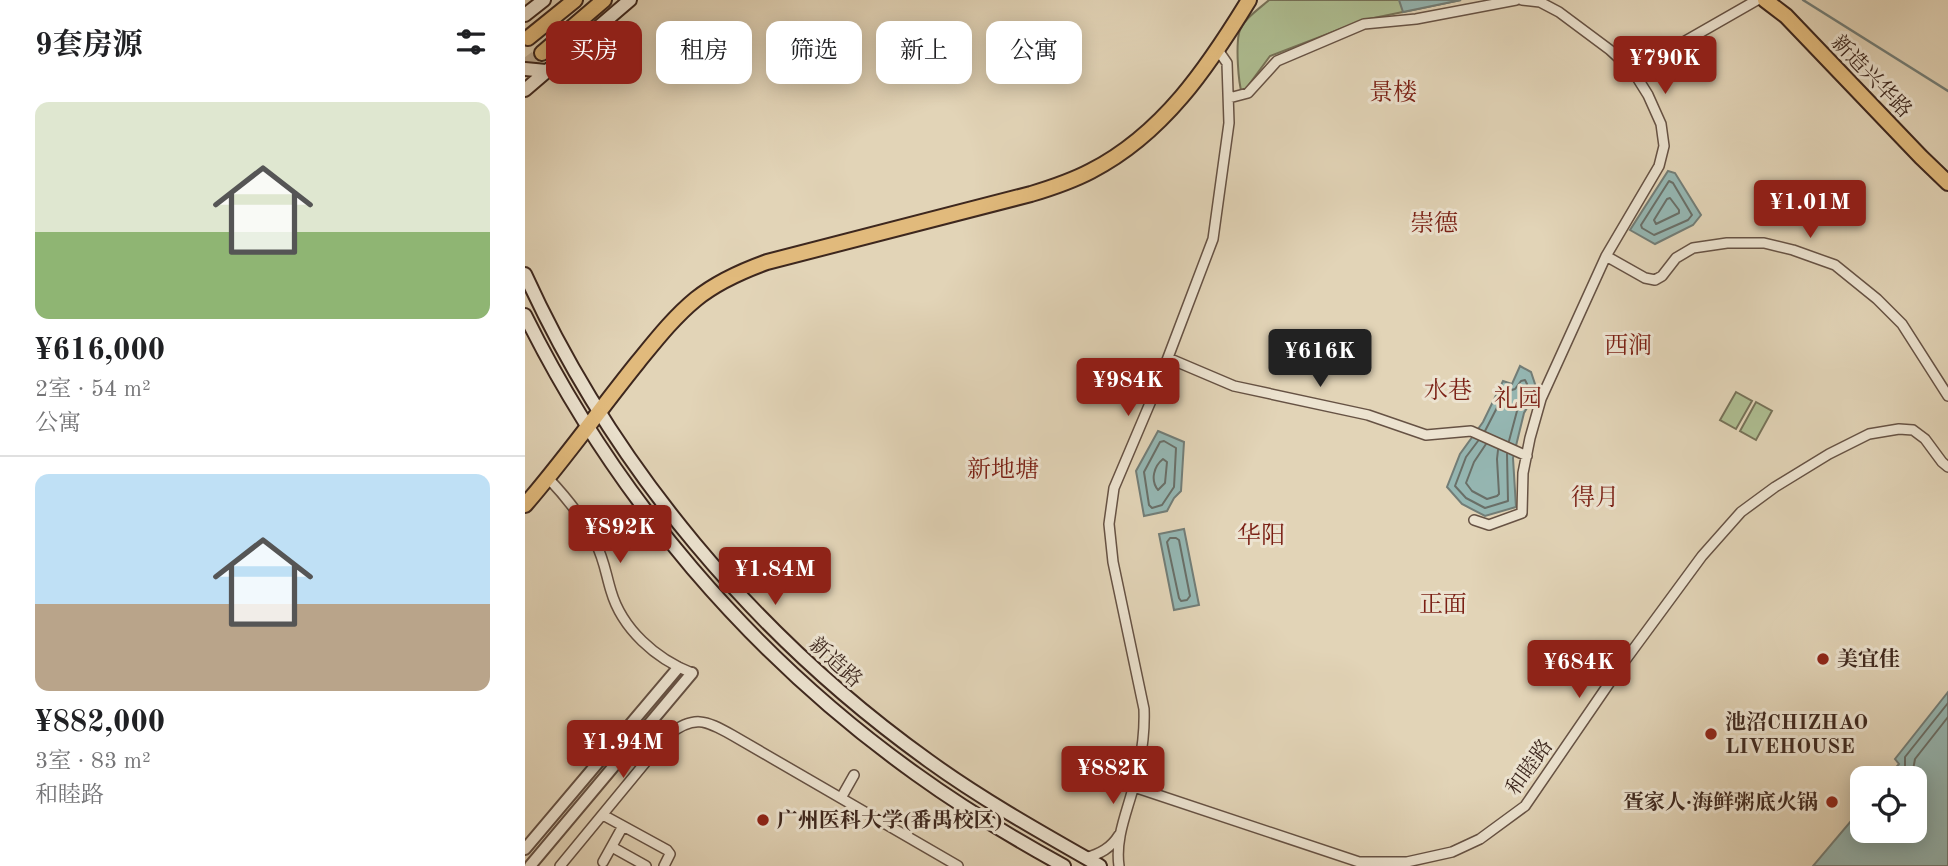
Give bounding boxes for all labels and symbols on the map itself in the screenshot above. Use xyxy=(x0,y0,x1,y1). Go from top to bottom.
street label: 新造兴华路 xyxy=(1827,31,1916,122)
pin: ¥790K xyxy=(1616,36,1714,96)
district label: 景楼 xyxy=(1369,79,1417,106)
pin: ¥1.01M xyxy=(1753,180,1867,240)
district label: 崇德 xyxy=(1410,210,1458,237)
pin: ¥616K xyxy=(1271,330,1369,389)
district label: 西涧 xyxy=(1604,332,1652,359)
pin: ¥984K xyxy=(1079,358,1177,418)
district label: 水巷 xyxy=(1424,377,1472,404)
district label: 礼园 xyxy=(1494,385,1542,412)
district label: 新地塘 xyxy=(967,456,1039,483)
district label: 得月 xyxy=(1571,484,1619,511)
pin: ¥892K xyxy=(571,505,669,565)
district label: 华阳 xyxy=(1237,523,1285,549)
pin: ¥1.84M xyxy=(718,548,832,607)
district label: 正面 xyxy=(1419,592,1467,618)
street label: 新造路 xyxy=(805,633,867,692)
pin: ¥684K xyxy=(1530,640,1628,700)
place label: 美宜佳 xyxy=(1837,647,1900,671)
marker: 美宜佳 xyxy=(1815,651,1831,667)
place label: 池沼CHIZHAO LIVEHOUSE xyxy=(1725,710,1868,758)
pin: ¥1.94M xyxy=(566,720,680,780)
marker: 池沼CHIZHAO LIVEHOUSE xyxy=(1703,726,1719,742)
street label: 和睦路 xyxy=(1502,735,1557,800)
pin: ¥882K xyxy=(1064,746,1162,806)
place label: 疍家人·海鲜粥底火锅 xyxy=(1623,790,1818,814)
marker: 疍家人·海鲜粥底火锅 xyxy=(1824,794,1840,810)
place label: 广州医科大学(番禺校区) xyxy=(777,809,1003,832)
marker: 广州医科大学(番禺校区) xyxy=(755,812,771,828)

